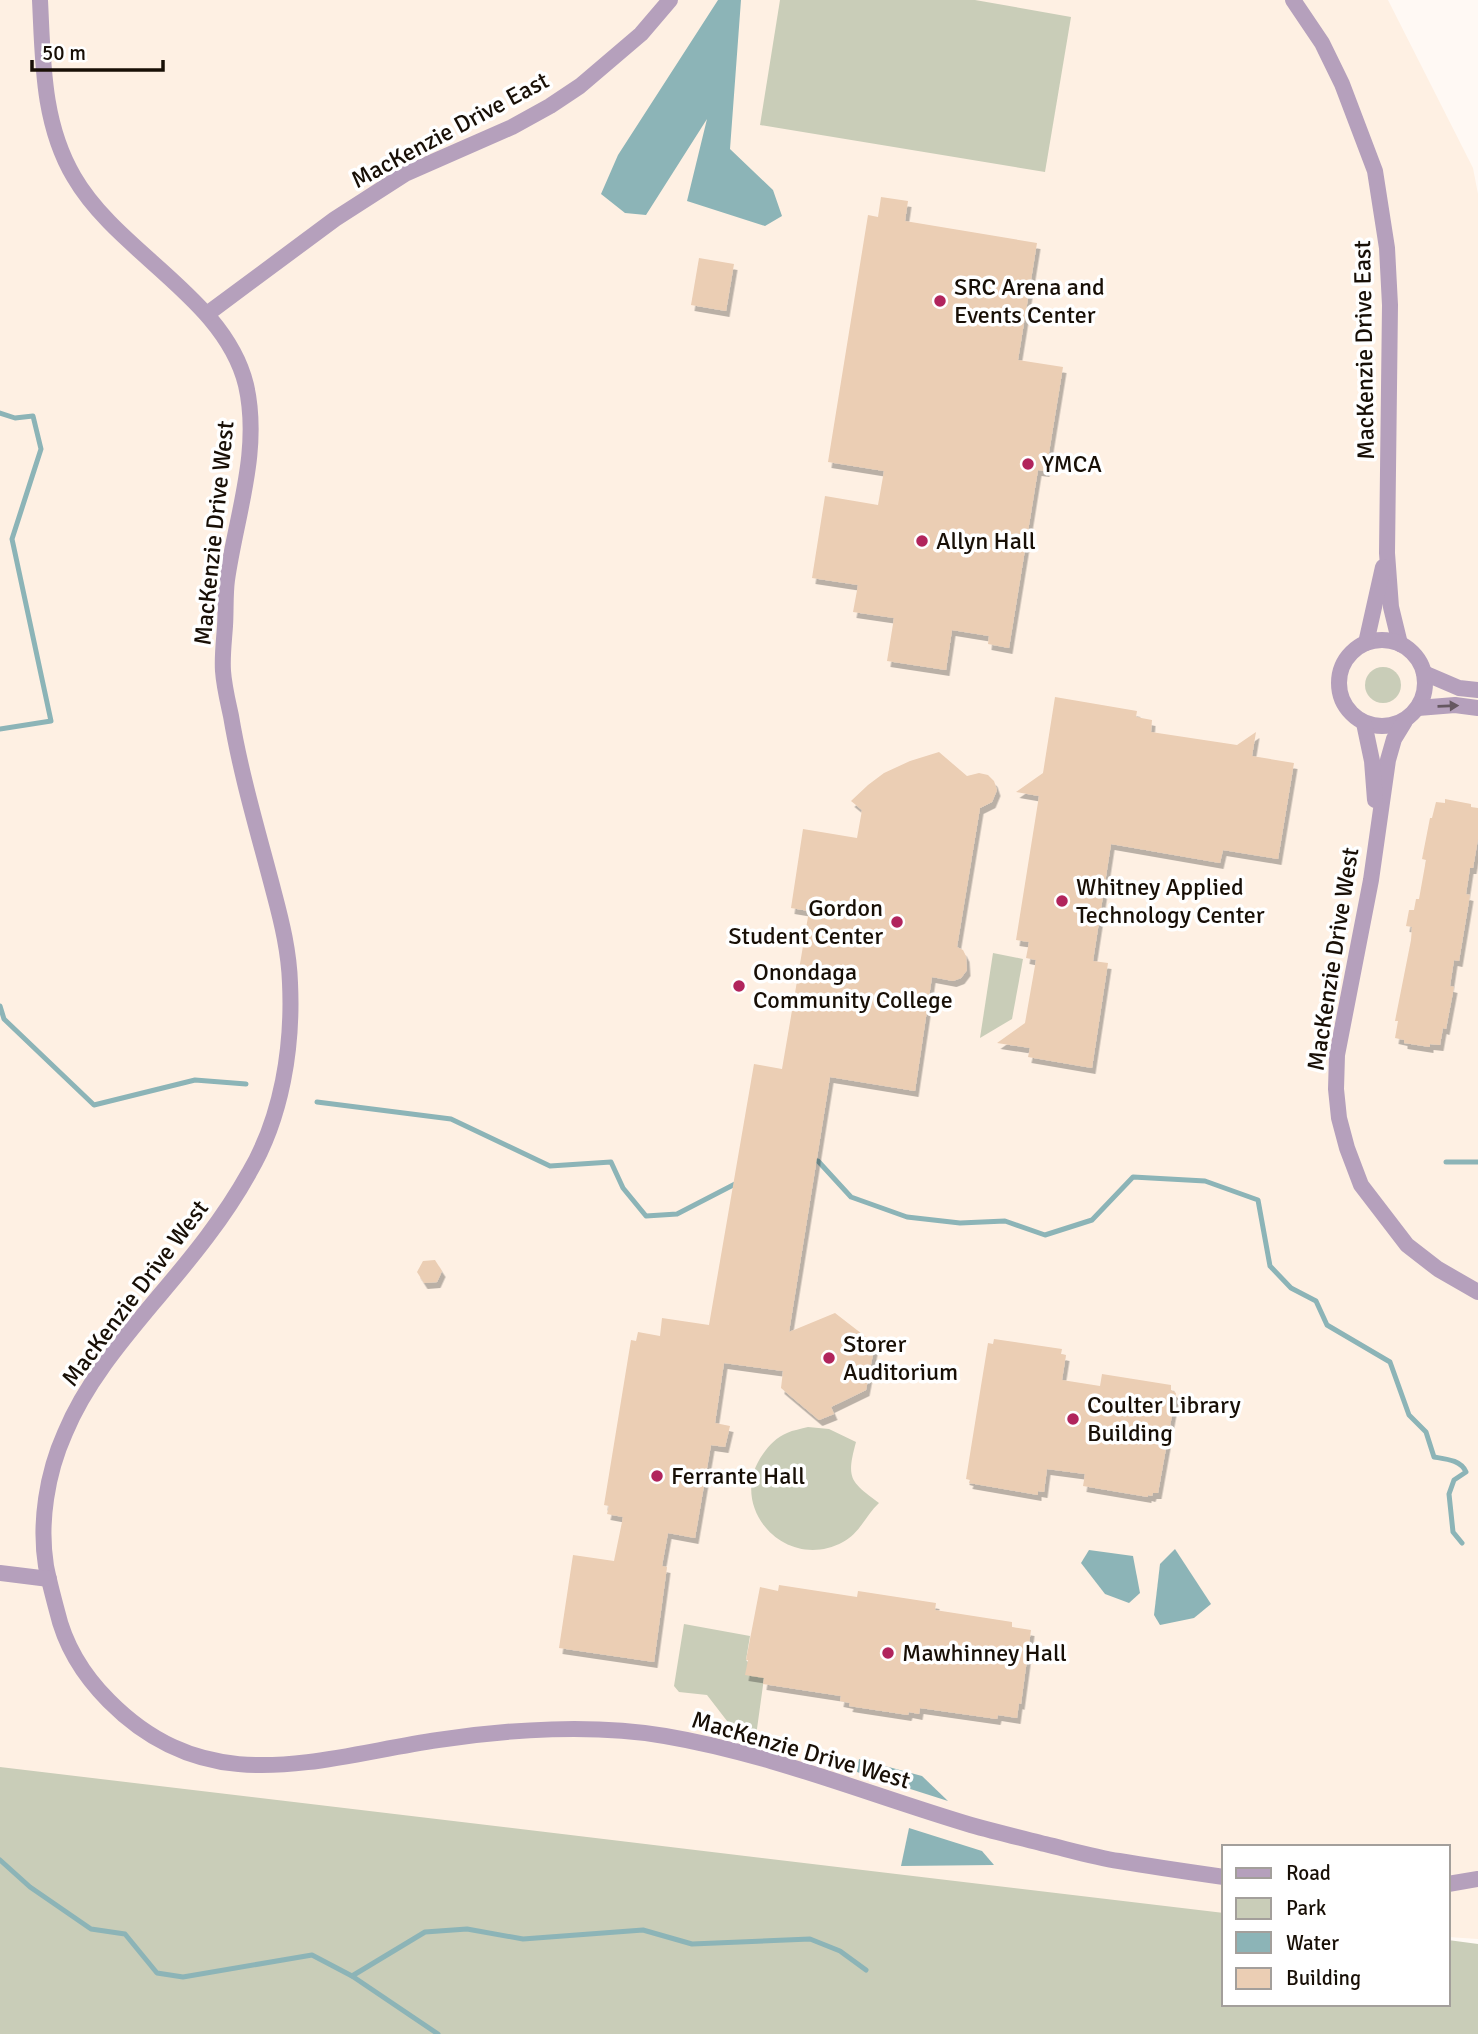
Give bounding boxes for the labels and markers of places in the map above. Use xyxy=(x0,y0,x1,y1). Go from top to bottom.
place label: SRC Arena and Events Center xyxy=(954,272,1105,330)
marker: SRC Arena and Events Center xyxy=(932,293,948,309)
place label: YMCA xyxy=(1042,449,1102,479)
marker: YMCA xyxy=(1020,456,1036,472)
place label: Allyn Hall xyxy=(936,526,1036,556)
marker: Allyn Hall xyxy=(914,533,930,549)
place label: Whitney Applied Technology Center xyxy=(1076,872,1265,930)
place label: Gordon Student Center xyxy=(728,893,883,951)
marker: Whitney Applied Technology Center xyxy=(1054,893,1070,909)
marker: Gordon Student Center xyxy=(889,914,905,930)
place label: Onondaga Community College xyxy=(753,957,953,1015)
marker: Onondaga Community College xyxy=(731,978,747,994)
place label: Storer Auditorium xyxy=(843,1329,958,1387)
marker: Storer Auditorium xyxy=(821,1350,837,1366)
place label: Coulter Library Building xyxy=(1087,1390,1241,1448)
marker: Coulter Library Building xyxy=(1065,1411,1081,1427)
place label: Ferrante Hall xyxy=(671,1461,805,1491)
marker: Ferrante Hall xyxy=(649,1468,665,1484)
place label: Mawhinney Hall xyxy=(902,1638,1067,1668)
marker: Mawhinney Hall xyxy=(880,1645,896,1661)

